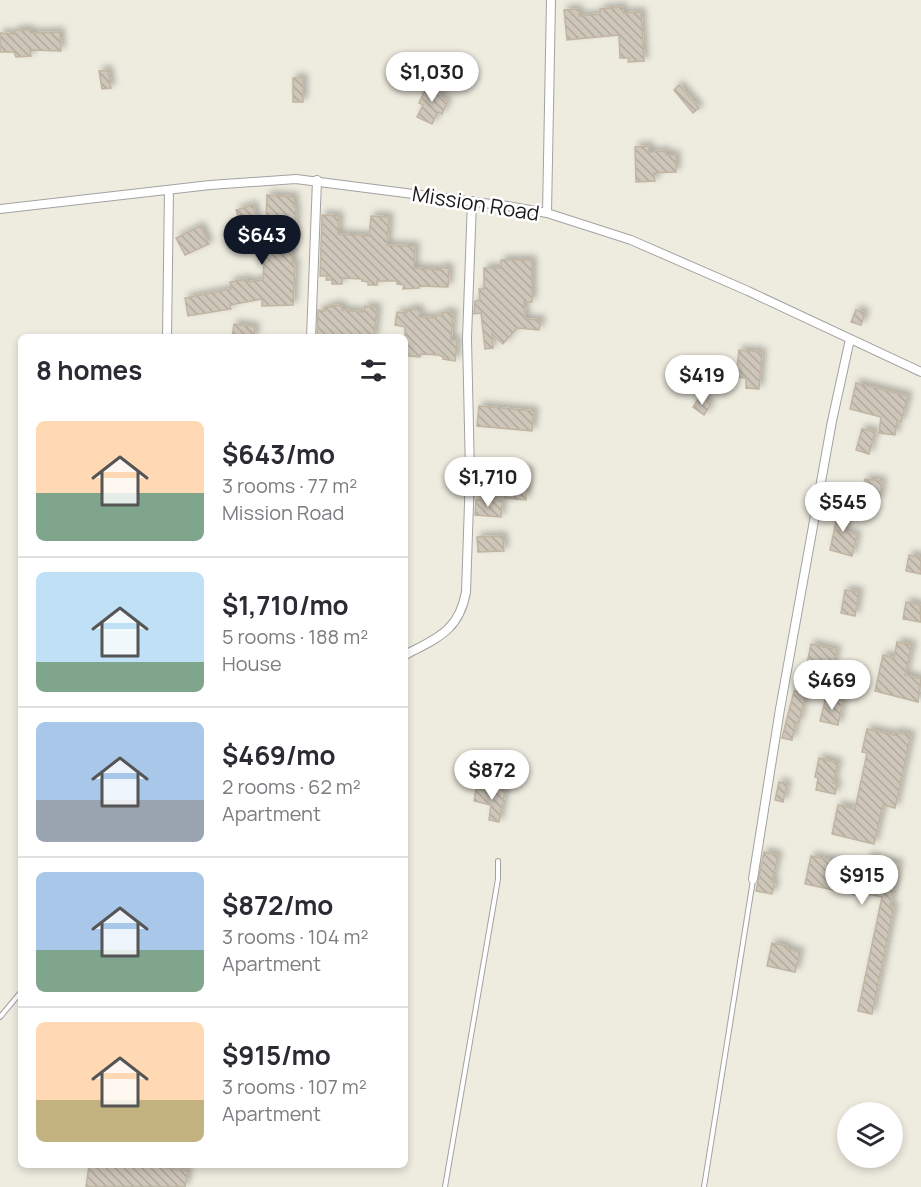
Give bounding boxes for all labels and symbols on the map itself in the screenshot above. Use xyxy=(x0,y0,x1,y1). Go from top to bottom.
pin: $1,030 xyxy=(383,52,481,103)
street label: Mission Road xyxy=(410,179,542,227)
pin: $643 xyxy=(226,215,298,266)
pin: $419 xyxy=(666,355,738,406)
pin: $1,710 xyxy=(439,457,537,508)
pin: $545 xyxy=(807,482,879,533)
pin: $469 xyxy=(796,660,868,711)
pin: $872 xyxy=(456,750,528,801)
pin: $915 xyxy=(826,855,898,906)

